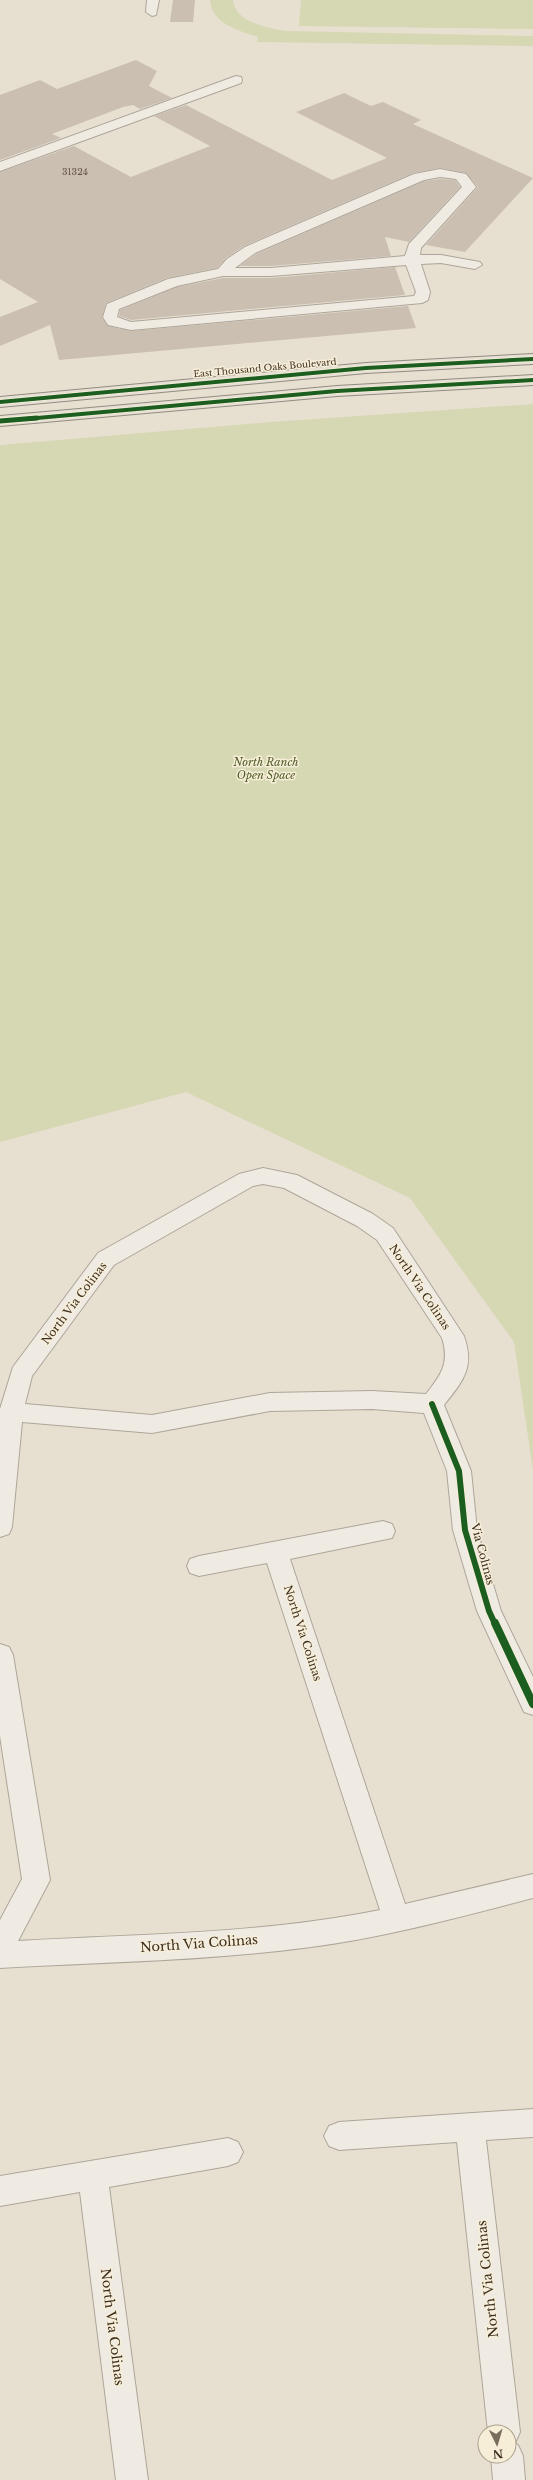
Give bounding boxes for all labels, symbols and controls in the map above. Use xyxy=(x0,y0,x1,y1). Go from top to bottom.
house number: 31324 xyxy=(62,166,88,177)
street label: East Thousand Oaks Boulevard xyxy=(193,356,337,379)
park label: North Ranch Open Space xyxy=(232,755,299,782)
street label: North Via Colinas xyxy=(386,1242,454,1332)
street label: North Via Colinas xyxy=(38,1259,110,1347)
street label: Via Colinas xyxy=(468,1521,498,1586)
street label: North Via Colinas xyxy=(281,1583,325,1683)
street label: North Via Colinas xyxy=(140,1931,259,1956)
street label: North Via Colinas xyxy=(473,2219,502,2339)
street label: North Via Colinas xyxy=(97,2267,128,2387)
north arrow xyxy=(477,2424,517,2464)
text: N xyxy=(491,2447,504,2461)

